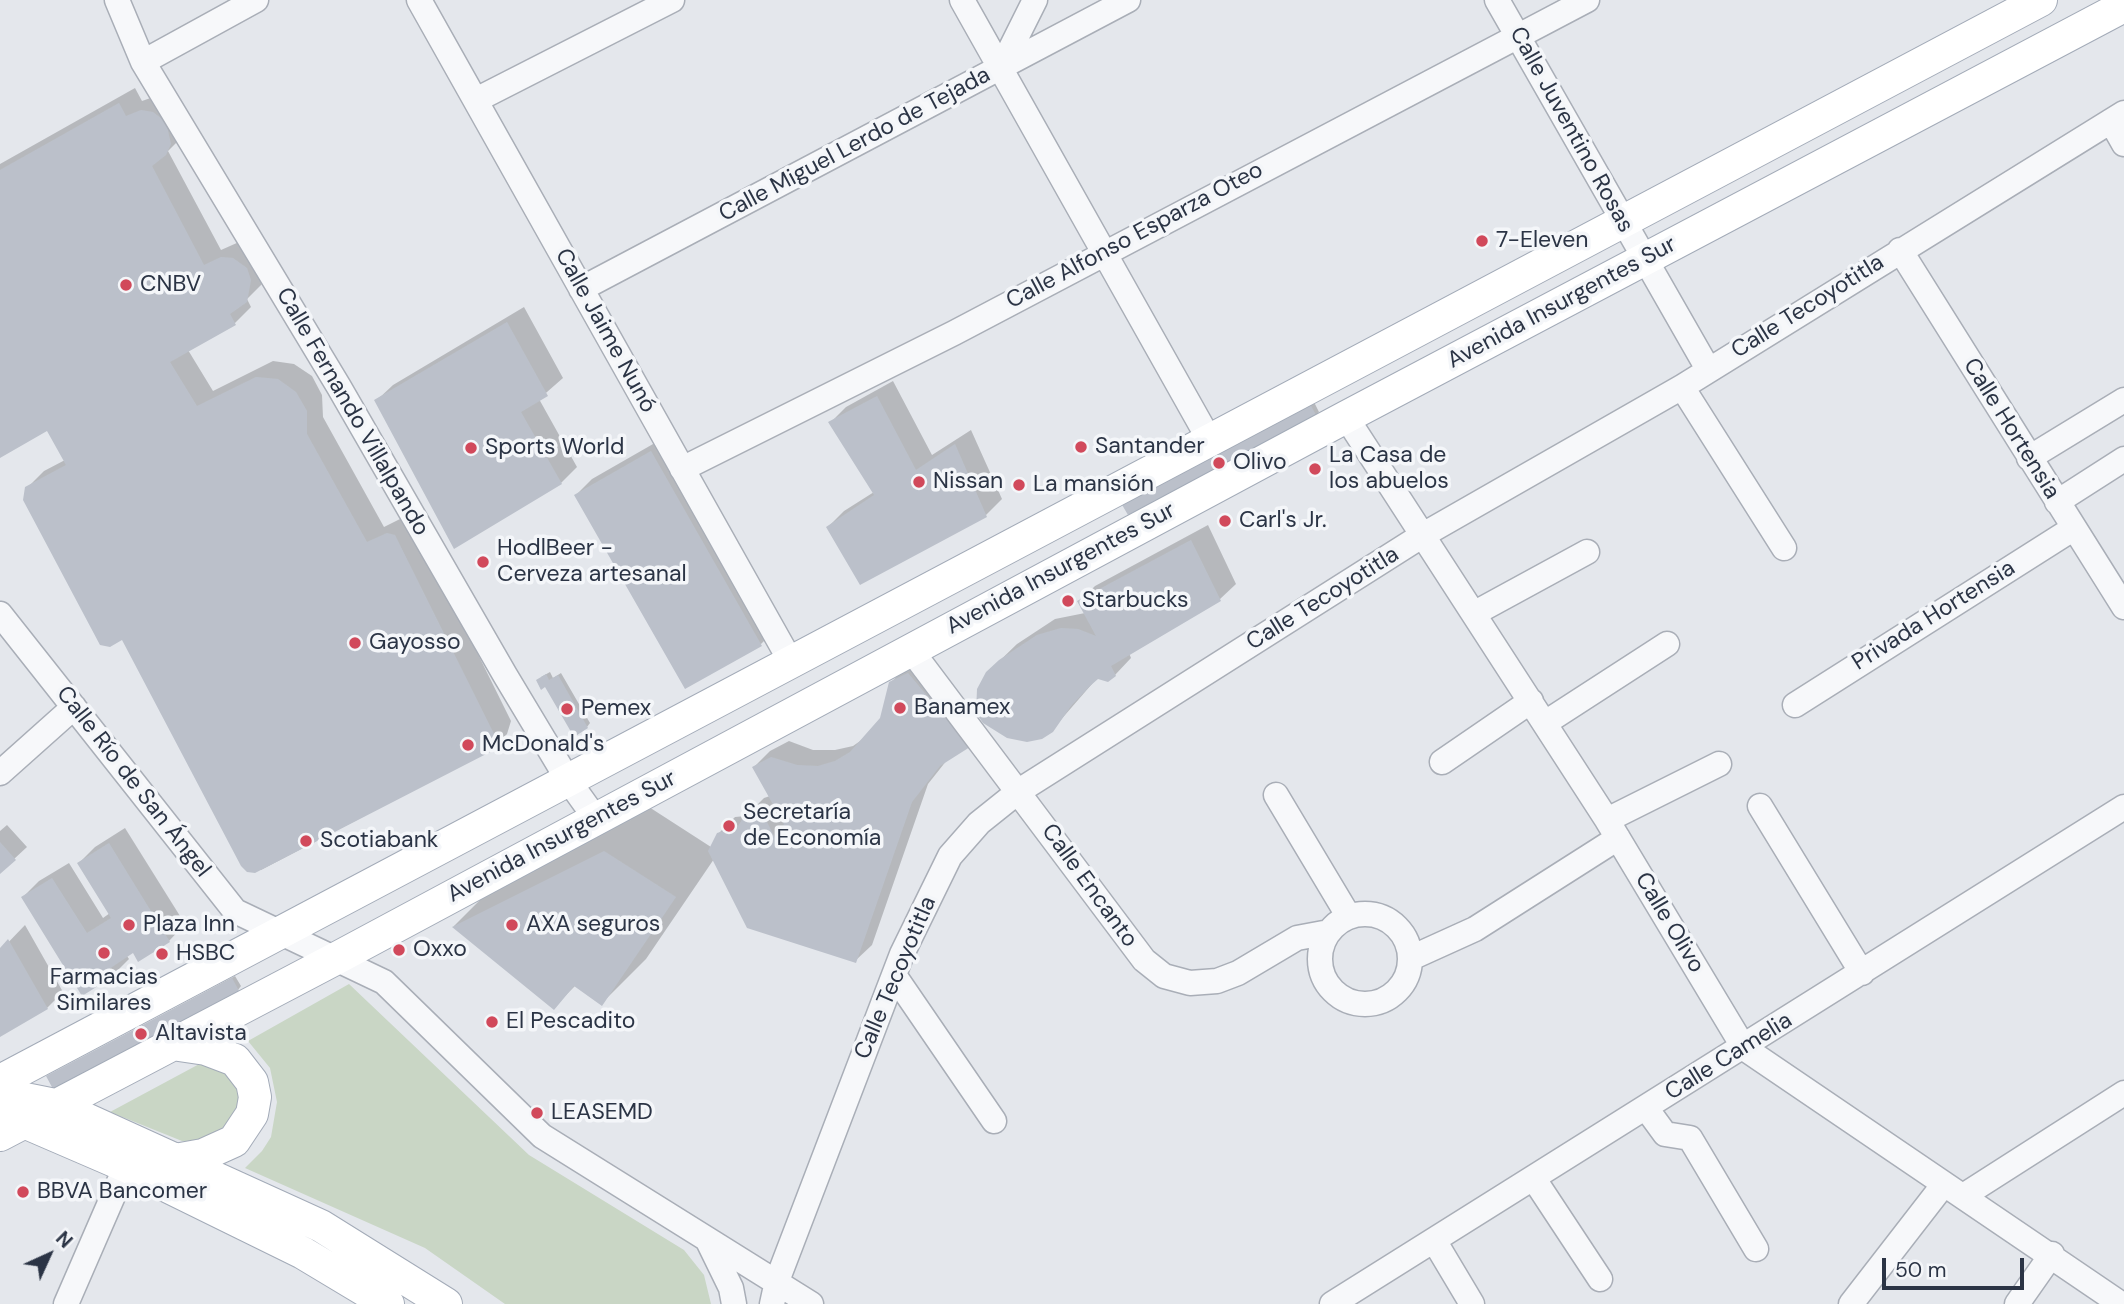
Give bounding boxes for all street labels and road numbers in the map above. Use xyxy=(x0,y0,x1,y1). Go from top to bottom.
street label: Calle Juventino Rosas xyxy=(1503,22,1639,238)
street label: Calle Miguel Lerdo de Tejada xyxy=(715,62,995,228)
street label: Calle Alfonso Esparza Oteo xyxy=(1002,157,1268,315)
street label: Avenida Insurgentes Sur xyxy=(1443,231,1681,375)
street label: Calle Jaime Nunó xyxy=(548,244,662,418)
street label: Calle Tecoyotitla xyxy=(1727,249,1889,365)
street label: Calle Fernando Villalpando xyxy=(270,283,434,541)
street label: Calle Hortensia xyxy=(1957,354,2065,504)
street label: Avenida Insurgentes Sur xyxy=(942,497,1180,641)
street label: Calle Tecoyotitla xyxy=(1242,541,1404,657)
street label: Privada Hortensia xyxy=(1847,555,2021,677)
street label: Calle Río de San Ángel xyxy=(50,681,216,883)
street label: Avenida Insurgentes Sur xyxy=(443,765,681,909)
street label: Calle Encanto xyxy=(1035,819,1143,953)
street label: Calle Olivo xyxy=(1628,868,1710,978)
street label: Calle Tecoyotitla xyxy=(849,892,943,1064)
street label: Calle Camelia xyxy=(1661,1007,1797,1107)

